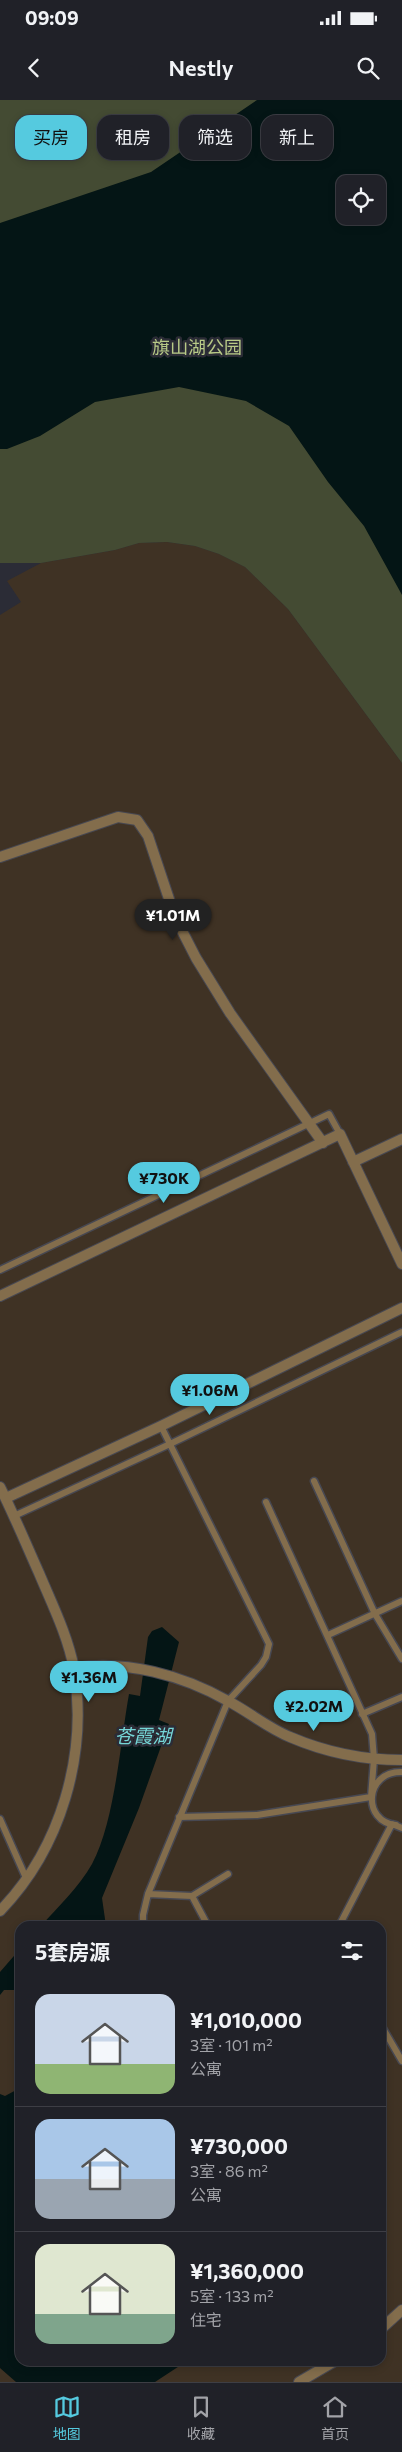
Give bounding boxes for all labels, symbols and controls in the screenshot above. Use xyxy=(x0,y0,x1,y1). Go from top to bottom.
text: 09:09 xyxy=(25,6,79,29)
icon: back xyxy=(20,54,48,82)
text: Nestly xyxy=(168,54,234,81)
icon: search xyxy=(354,54,382,82)
chip: 买房 xyxy=(15,115,87,160)
chip: 租房 xyxy=(97,115,169,160)
chip: 筛选 xyxy=(179,115,251,160)
chip: 新上 xyxy=(261,115,333,160)
map controls xyxy=(336,175,386,225)
button: locate xyxy=(336,175,386,225)
park label: 旗山湖公园 xyxy=(152,336,242,358)
pin: ¥1.01M xyxy=(132,898,214,941)
text: ¥1.01M xyxy=(146,905,200,924)
pin: ¥730K xyxy=(129,1162,199,1204)
text: ¥730K xyxy=(139,1168,189,1187)
pin: ¥1.06M xyxy=(169,1374,251,1416)
text: ¥1.06M xyxy=(181,1380,239,1399)
pin: ¥1.36M xyxy=(48,1660,130,1703)
text: ¥1.36M xyxy=(61,1667,117,1686)
pin: ¥2.02M xyxy=(273,1690,355,1732)
text: ¥2.02M xyxy=(285,1696,343,1715)
water label: 苍霞湖 xyxy=(114,1724,174,1747)
icon: filters xyxy=(338,1937,366,1965)
text: 5套房源 xyxy=(35,1939,110,1964)
text: ¥1,010,000 xyxy=(190,2007,302,2032)
icon: home xyxy=(75,2014,135,2074)
text: 3室 · 101 m² xyxy=(190,2035,273,2054)
text: 公寓 xyxy=(190,2059,222,2078)
text: ¥730,000 xyxy=(190,2133,288,2158)
icon: home xyxy=(75,2139,135,2199)
text: 3室 · 86 m² xyxy=(190,2161,268,2180)
text: 公寓 xyxy=(190,2185,222,2204)
text: ¥1,360,000 xyxy=(190,2258,304,2283)
icon: home xyxy=(75,2264,135,2324)
text: 5室 · 133 m² xyxy=(190,2286,274,2305)
text: 住宅 xyxy=(190,2310,222,2329)
tab: 地图 xyxy=(53,2393,81,2443)
tab: 收藏 xyxy=(187,2393,215,2443)
tab: 首页 xyxy=(321,2393,349,2443)

